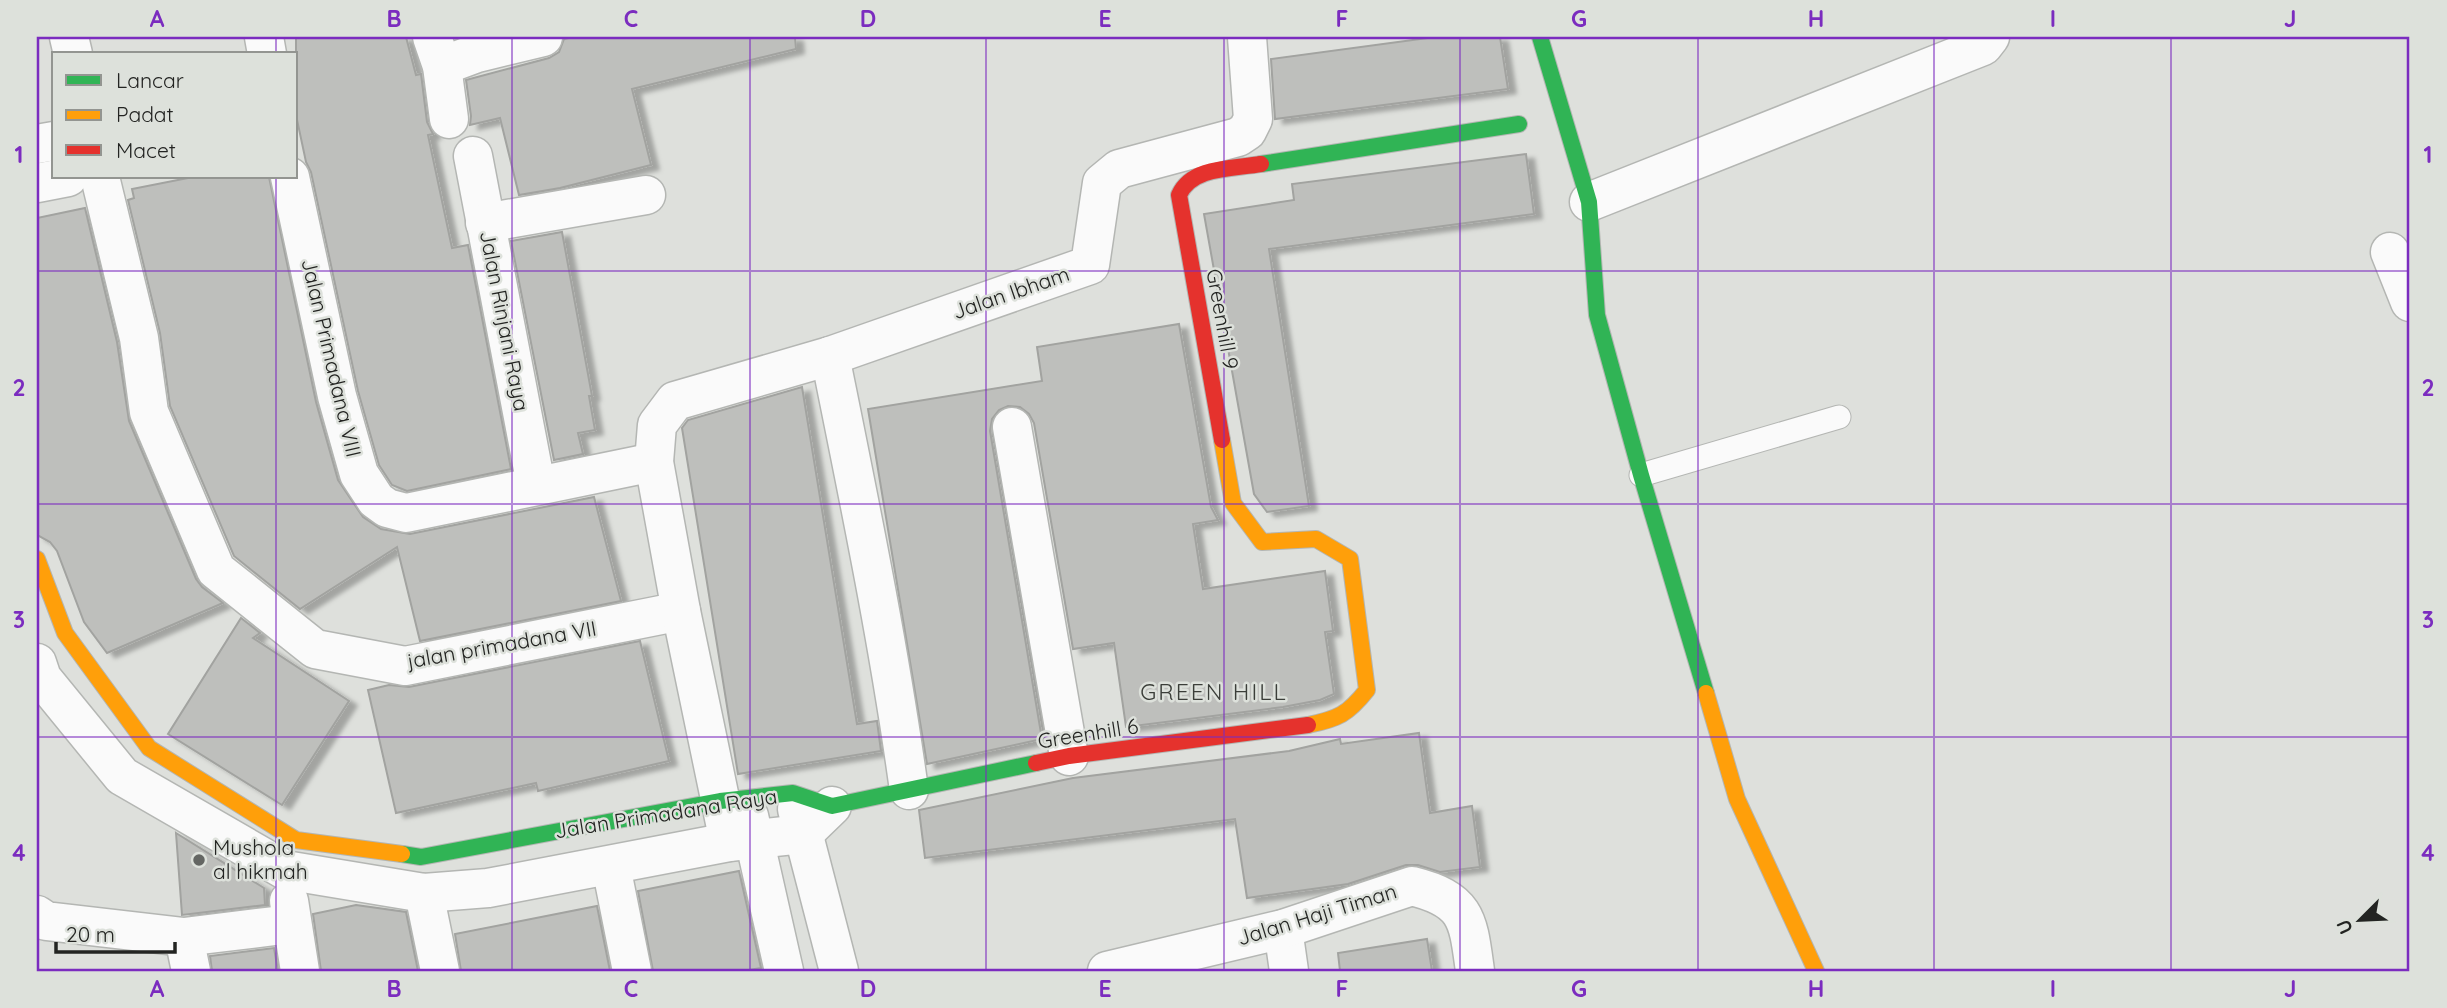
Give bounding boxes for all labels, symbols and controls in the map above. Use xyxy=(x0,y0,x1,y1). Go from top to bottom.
text: A xyxy=(150,4,165,33)
text: B xyxy=(386,4,402,33)
text: C xyxy=(624,4,638,33)
text: D xyxy=(860,4,876,33)
text: E xyxy=(1098,4,1112,33)
text: F xyxy=(1336,4,1348,33)
text: G xyxy=(1571,4,1587,33)
text: H xyxy=(1808,4,1824,33)
text: I xyxy=(2050,4,2056,33)
text: J xyxy=(2284,4,2296,33)
legend xyxy=(52,52,298,178)
text: Lancar xyxy=(116,67,184,93)
text: Padat xyxy=(116,101,174,127)
text: Macet xyxy=(116,137,176,163)
text: 1 xyxy=(15,140,23,169)
text: 1 xyxy=(2424,140,2432,169)
street label: Jalan Rinjani Raya xyxy=(475,228,535,413)
street label: Jalan Primadana VIII xyxy=(296,256,367,460)
street label: Jalan Ibham xyxy=(949,260,1073,324)
street label: Greenhill 9 xyxy=(1201,267,1245,371)
text: 2 xyxy=(12,373,26,402)
text: 2 xyxy=(2421,373,2435,402)
text: 3 xyxy=(13,605,25,634)
text: 3 xyxy=(2422,605,2434,634)
street label: jalan primadana VII xyxy=(404,615,598,674)
district label: GREEN HILL xyxy=(1140,677,1288,706)
street label: Greenhill 6 xyxy=(1036,712,1140,754)
street label: Jalan Primadana Raya xyxy=(553,783,779,843)
place label: Mushola al hikmah xyxy=(213,834,308,884)
text: 4 xyxy=(12,838,26,867)
text: 4 xyxy=(2421,838,2435,867)
marker: Mushola al hikmah xyxy=(191,852,207,868)
street label: Jalan Haji Timan xyxy=(1234,877,1399,951)
north arrow xyxy=(2324,886,2394,956)
scale bar xyxy=(56,910,175,954)
text: U xyxy=(2331,916,2358,938)
text: 20 m xyxy=(66,921,115,947)
text: A xyxy=(150,974,165,1003)
text: B xyxy=(386,974,402,1003)
text: C xyxy=(624,974,638,1003)
text: D xyxy=(860,974,876,1003)
text: E xyxy=(1098,974,1112,1003)
text: F xyxy=(1336,974,1348,1003)
text: G xyxy=(1571,974,1587,1003)
text: H xyxy=(1808,974,1824,1003)
text: I xyxy=(2050,974,2056,1003)
text: J xyxy=(2284,974,2296,1003)

